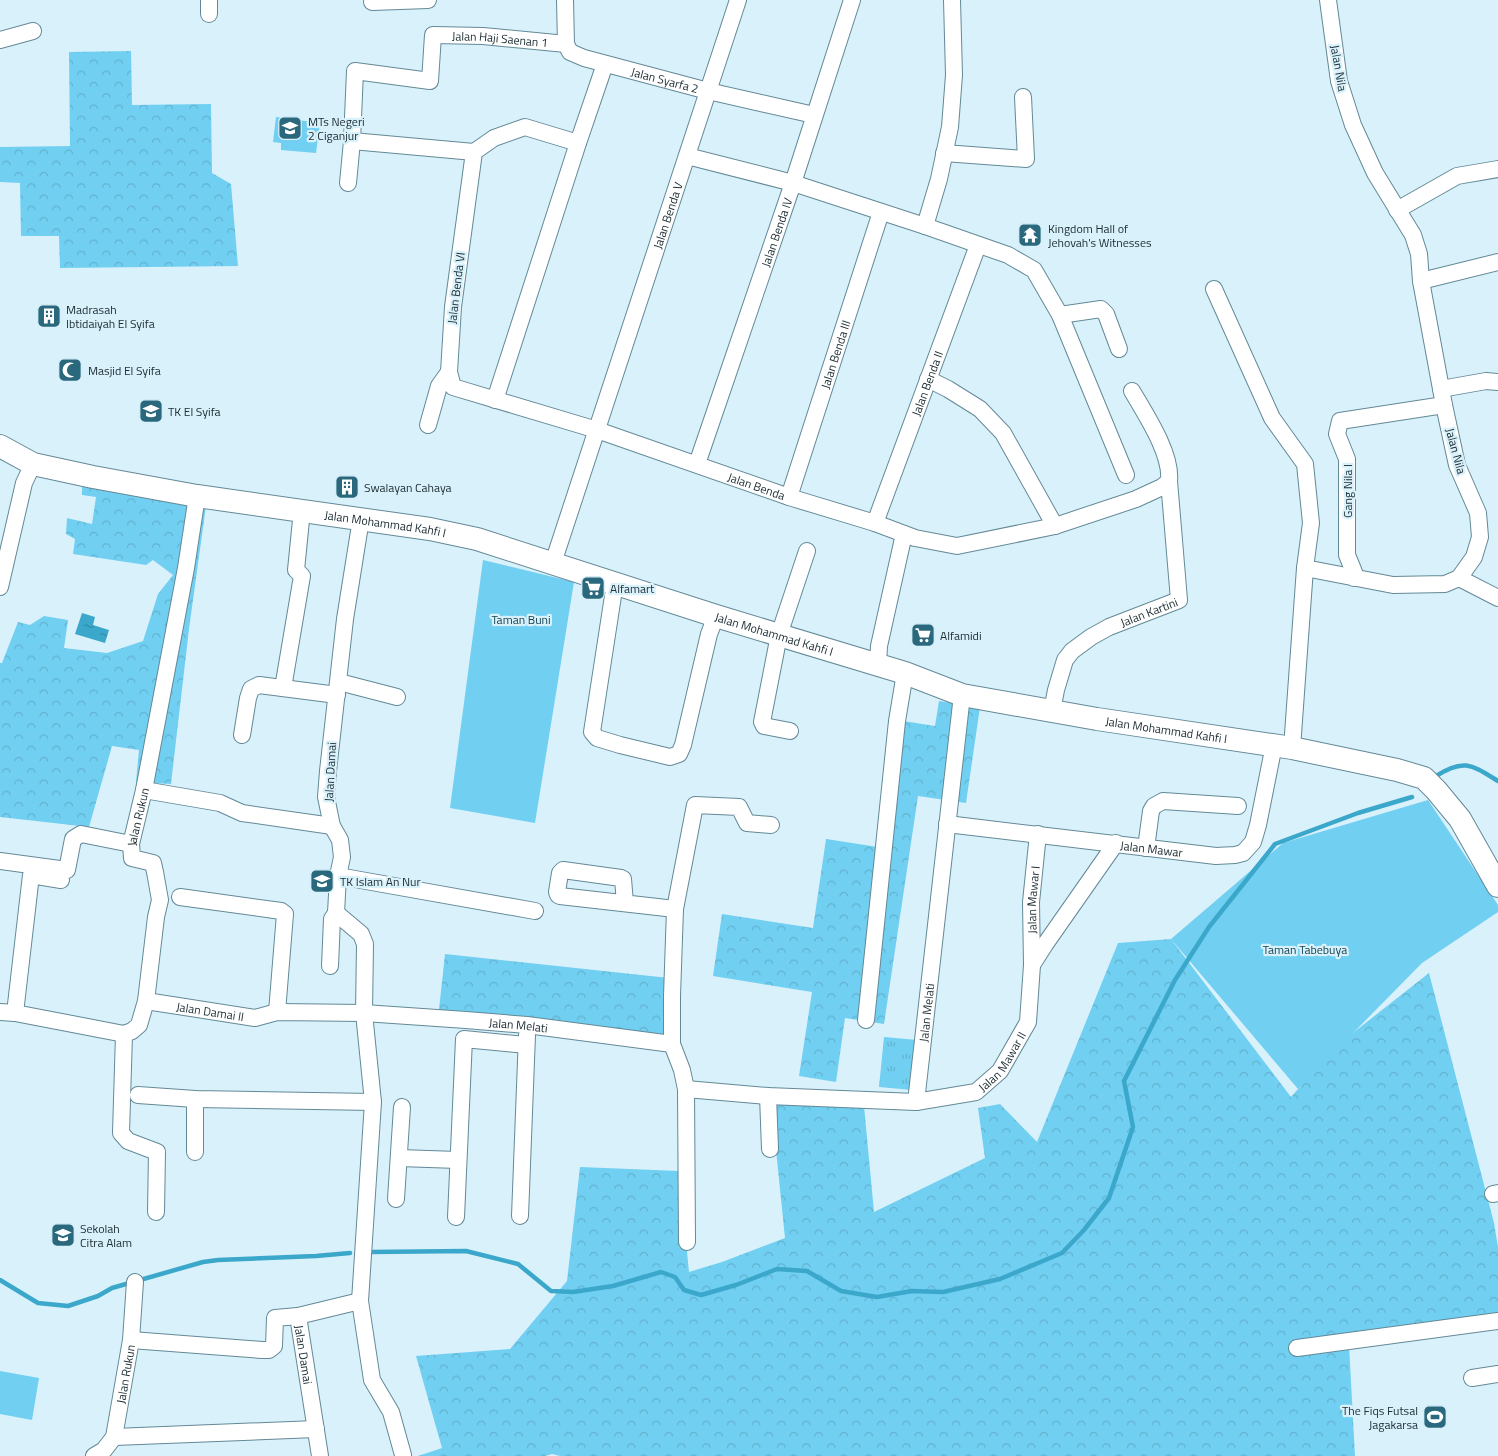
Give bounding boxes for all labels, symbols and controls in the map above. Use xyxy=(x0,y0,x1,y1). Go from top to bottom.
street label: Jalan Haji Saenan 1 xyxy=(452,26,549,52)
street label: Jalan Nila xyxy=(1326,43,1352,93)
street label: Jalan Syarfa 2 xyxy=(629,61,701,98)
place label: MTs Negeri 2 Ciganjur xyxy=(308,112,365,145)
school or university icon: MTs Negeri 2 Ciganjur xyxy=(277,115,303,141)
street label: Jalan Benda V xyxy=(647,179,687,251)
street label: Jalan Benda IV xyxy=(756,195,797,269)
place label: Kingdom Hall of Jehovah's Witnesses xyxy=(1048,219,1152,252)
temple icon: Kingdom Hall of Jehovah's Witnesses xyxy=(1017,222,1043,248)
street label: Jalan Benda VI xyxy=(442,251,470,325)
place label: Madrasah Ibtidaiyah El Syifa xyxy=(66,300,155,333)
building icon: Madrasah Ibtidaiyah El Syifa xyxy=(36,303,62,329)
street label: Jalan Benda III xyxy=(815,317,855,391)
street label: Jalan Benda II xyxy=(906,348,948,419)
mosque icon: Masjid El Syifa xyxy=(57,357,83,383)
place label: Masjid El Syifa xyxy=(88,361,161,380)
school or university icon: TK El Syifa xyxy=(138,398,164,424)
place label: TK El Syifa xyxy=(168,402,221,421)
street label: Jalan Nila xyxy=(1441,426,1471,476)
street label: Gang Nila I xyxy=(1338,464,1357,518)
street label: Jalan Benda xyxy=(725,467,788,504)
building icon: Swalayan Cahaya xyxy=(334,474,360,500)
place label: Swalayan Cahaya xyxy=(364,478,452,497)
street label: Jalan Mohammad Kahfi I xyxy=(323,505,448,542)
supermarket icon: Alfamart xyxy=(580,575,606,601)
place label: Alfamart xyxy=(610,579,655,598)
street label: Jalan Kartini xyxy=(1117,592,1180,631)
street label: Jalan Mohammad Kahfi I xyxy=(713,607,836,660)
park label: Taman Buni xyxy=(491,610,551,629)
supermarket icon: Alfamidi xyxy=(910,622,936,648)
place label: Alfamidi xyxy=(940,626,982,645)
street label: Jalan Mohammad Kahfi I xyxy=(1104,711,1229,748)
street label: Jalan Damai xyxy=(319,742,341,802)
street label: Jalan Rukun xyxy=(121,786,154,847)
street label: Jalan Mawar xyxy=(1119,835,1184,861)
street label: Jalan Mawar I xyxy=(1021,865,1044,934)
school or university icon: TK Islam An Nur xyxy=(309,868,335,894)
place label: TK Islam An Nur xyxy=(340,872,421,891)
park label: Taman Tabebuya xyxy=(1263,940,1347,959)
street label: Jalan Melati xyxy=(913,982,939,1043)
street label: Jalan Damai II xyxy=(175,996,245,1026)
street label: Jalan Melati xyxy=(488,1012,549,1037)
street label: Jalan Mawar II xyxy=(974,1028,1030,1096)
place label: Sekolah Citra Alam xyxy=(80,1219,132,1252)
school or university icon: Sekolah Citra Alam xyxy=(50,1222,76,1248)
street label: Jalan Damai xyxy=(290,1323,318,1386)
street label: Jalan Rukun xyxy=(111,1343,140,1405)
place label: The Fiqs Futsal Jagakarsa xyxy=(1342,1401,1418,1434)
sports icon: The Fiqs Futsal Jagakarsa xyxy=(1422,1404,1448,1430)

